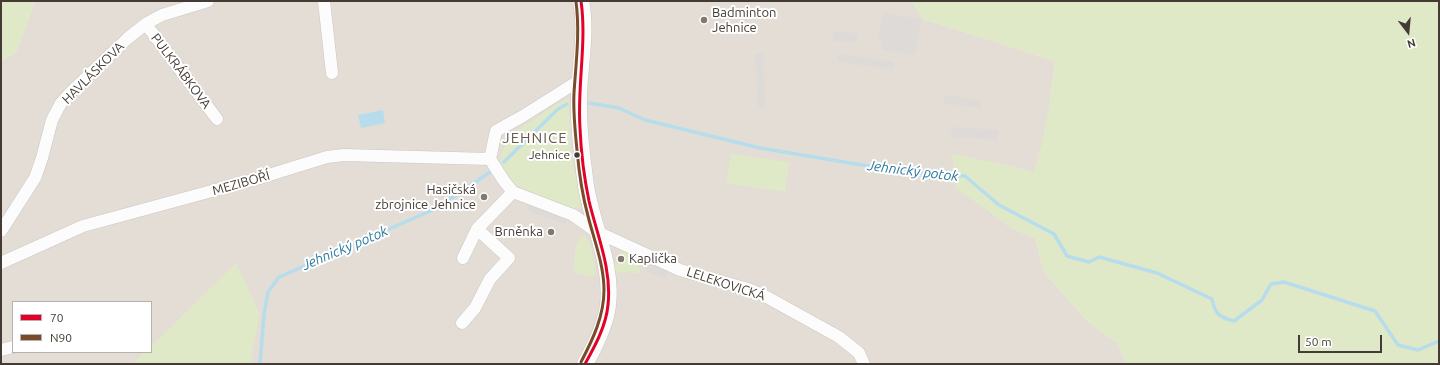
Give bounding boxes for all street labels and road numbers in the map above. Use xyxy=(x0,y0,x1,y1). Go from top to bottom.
street label: PULKRÁBKOVA xyxy=(148,30,214,112)
street label: HAVLÁSKOVA xyxy=(59,39,127,107)
street label: MEZIBOŘÍ xyxy=(210,167,272,199)
street label: LELEKOVICKÁ xyxy=(685,264,767,304)

